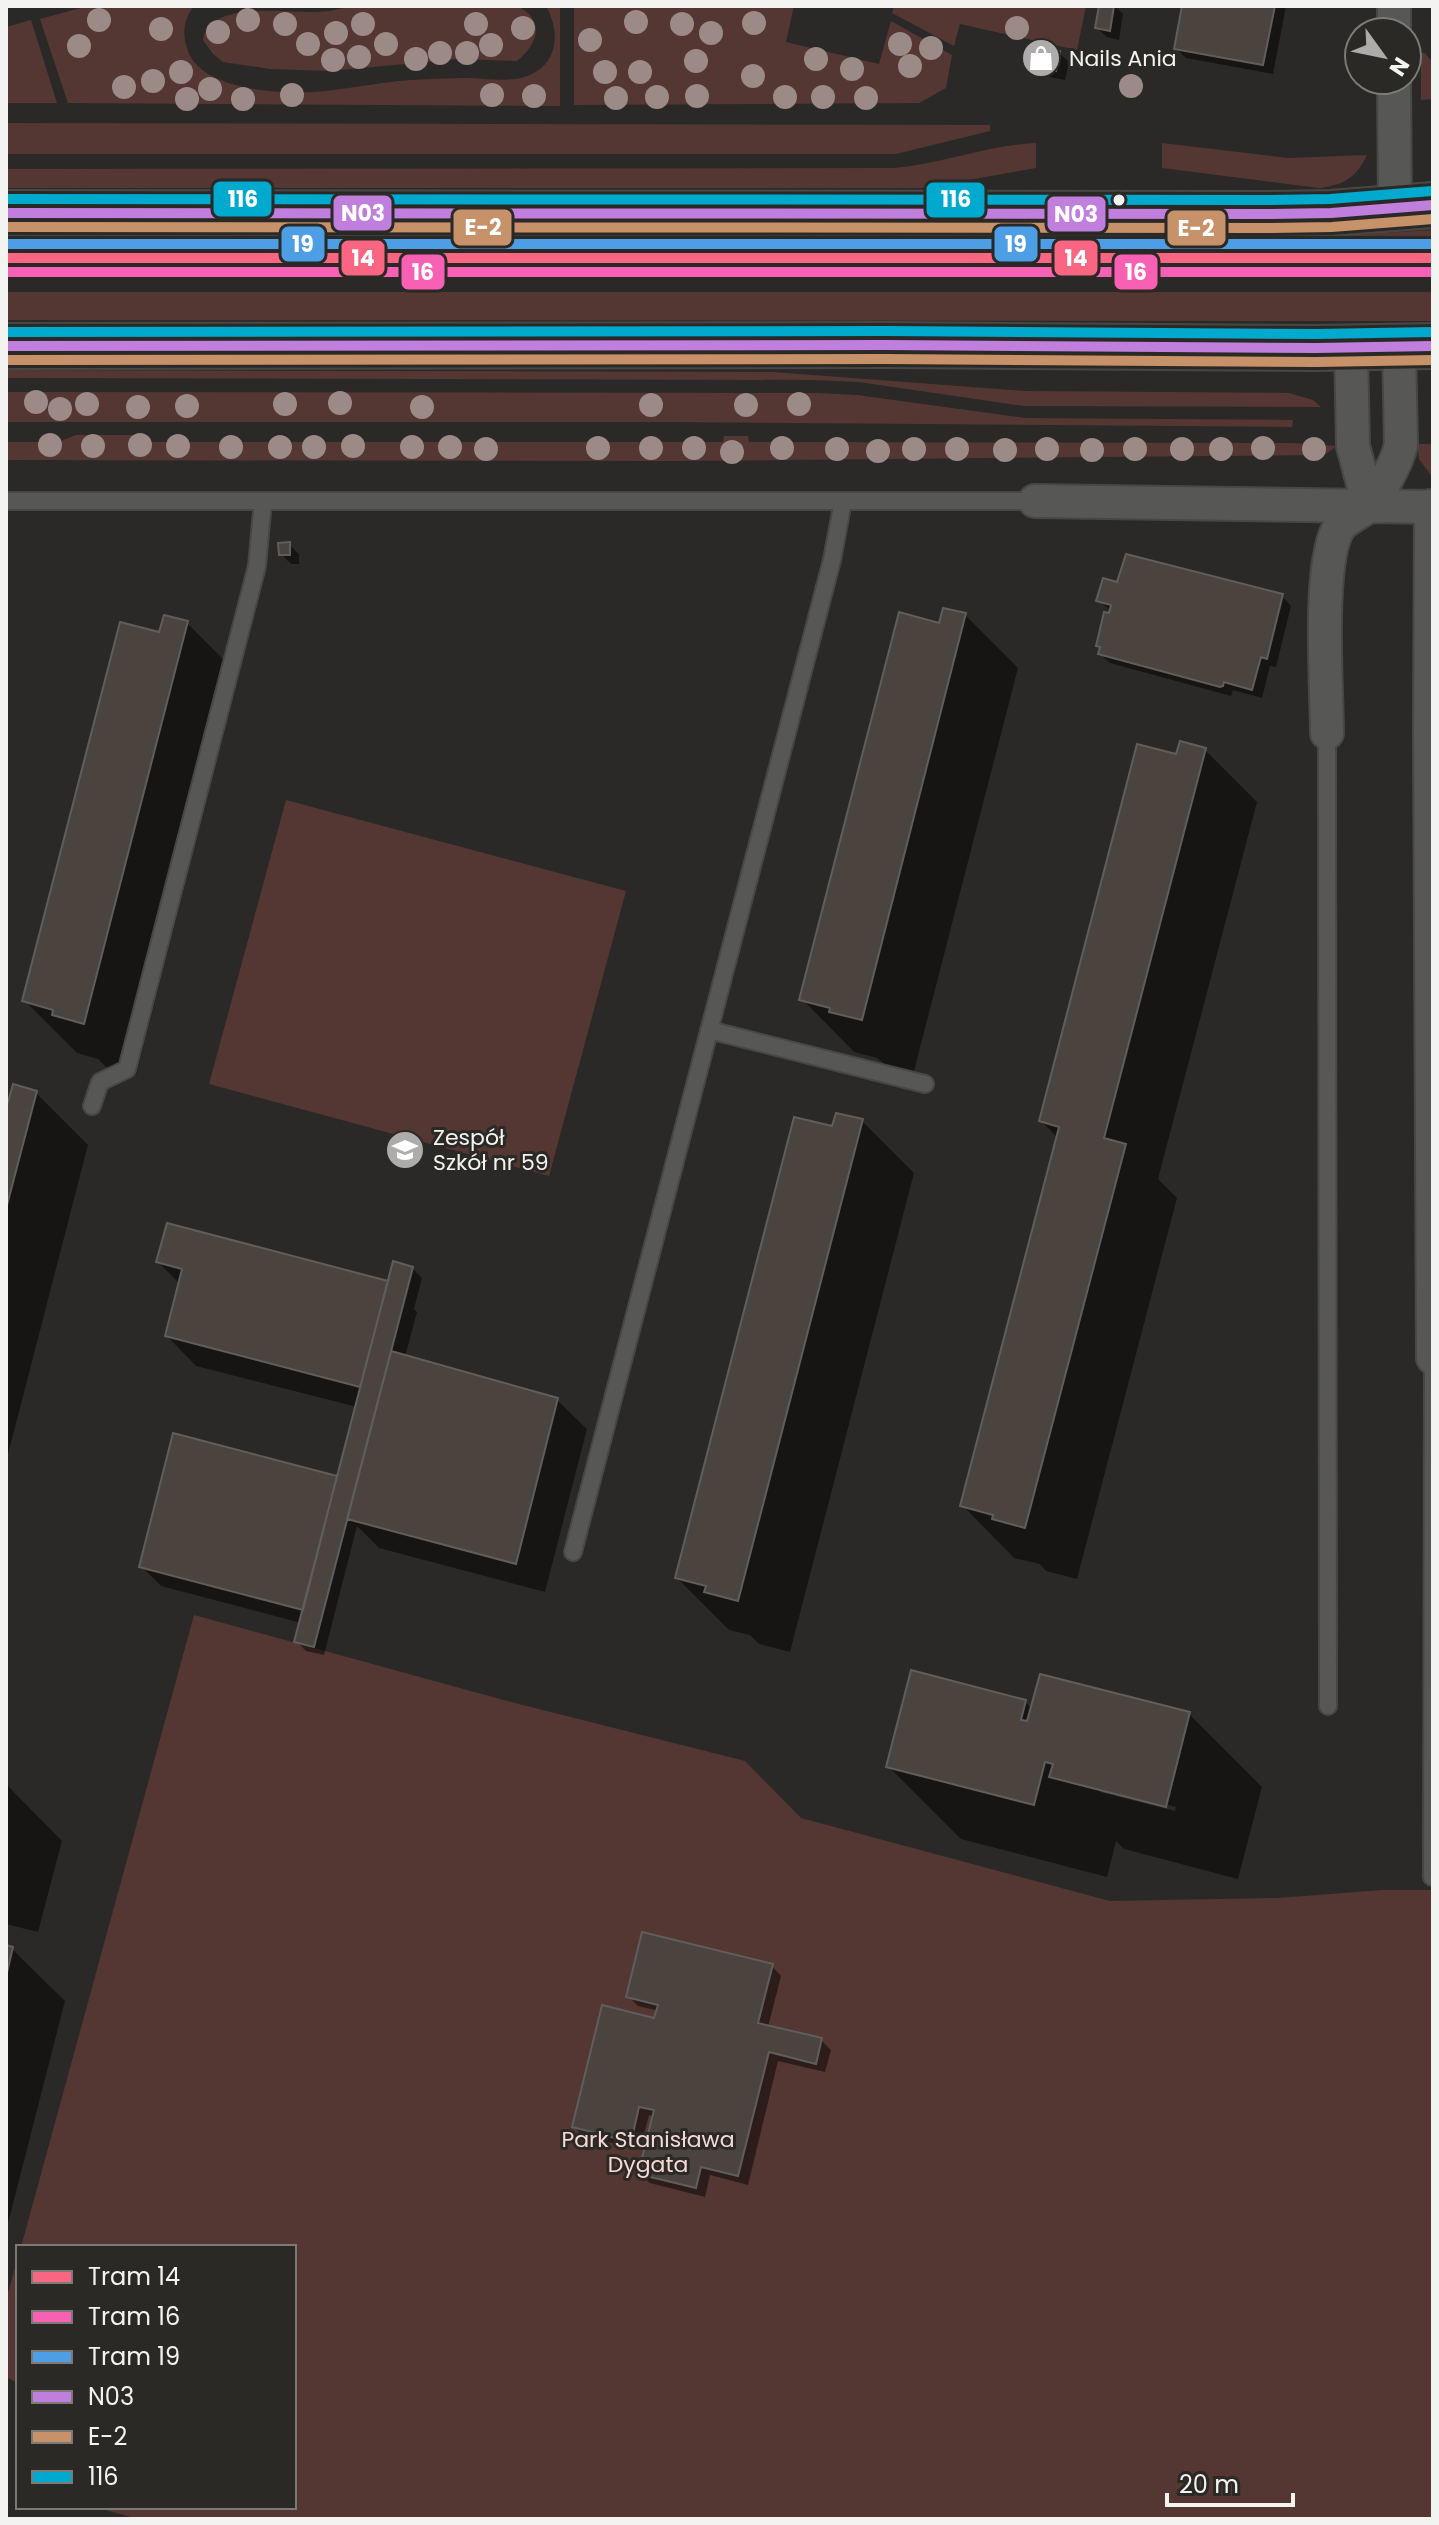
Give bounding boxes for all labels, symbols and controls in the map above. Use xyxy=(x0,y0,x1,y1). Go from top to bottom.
north arrow xyxy=(1343,16,1423,96)
shop icon: Nails Ania xyxy=(1020,37,1062,79)
place label: Nails Ania xyxy=(1069,43,1177,74)
text: N xyxy=(1382,51,1417,82)
line badge: 116 xyxy=(212,180,273,218)
line badge: 116 xyxy=(925,181,986,219)
text: 116 xyxy=(228,184,258,215)
text: 116 xyxy=(941,184,971,215)
unlabelled marker xyxy=(1111,192,1127,208)
line badge: N03 xyxy=(332,194,393,232)
line badge: N03 xyxy=(1046,195,1107,233)
text: N03 xyxy=(341,198,385,229)
text: N03 xyxy=(1054,199,1098,230)
line badge: E-2 xyxy=(452,208,513,247)
line badge: E-2 xyxy=(1166,209,1227,247)
text: E-2 xyxy=(464,212,502,243)
text: E-2 xyxy=(1177,213,1215,244)
line badge: 19 xyxy=(280,225,326,263)
line badge: 19 xyxy=(993,225,1039,263)
text: 19 xyxy=(292,229,314,260)
text: 19 xyxy=(1005,229,1027,260)
line badge: 14 xyxy=(340,239,386,277)
line badge: 14 xyxy=(1053,239,1099,277)
text: 14 xyxy=(351,243,375,274)
text: 14 xyxy=(1064,243,1088,274)
line badge: 16 xyxy=(400,253,446,291)
line badge: 16 xyxy=(1113,253,1159,291)
text: 16 xyxy=(412,257,434,288)
text: 16 xyxy=(1125,257,1147,288)
place label: Zespół Szkół nr 59 xyxy=(433,1122,549,1178)
school or university icon: Zespół Szkół nr 59 xyxy=(384,1129,426,1171)
park label: Park Stanisława Dygata xyxy=(561,2124,735,2180)
legend xyxy=(16,2245,296,2509)
text: Tram 14 xyxy=(88,2260,180,2293)
text: Tram 16 xyxy=(88,2300,180,2333)
text: Tram 19 xyxy=(88,2340,180,2373)
text: N03 xyxy=(88,2380,134,2413)
text: E-2 xyxy=(88,2420,127,2453)
scale bar xyxy=(1167,2457,1293,2507)
text: 116 xyxy=(88,2460,119,2493)
text: 20 m xyxy=(1179,2468,1239,2501)

